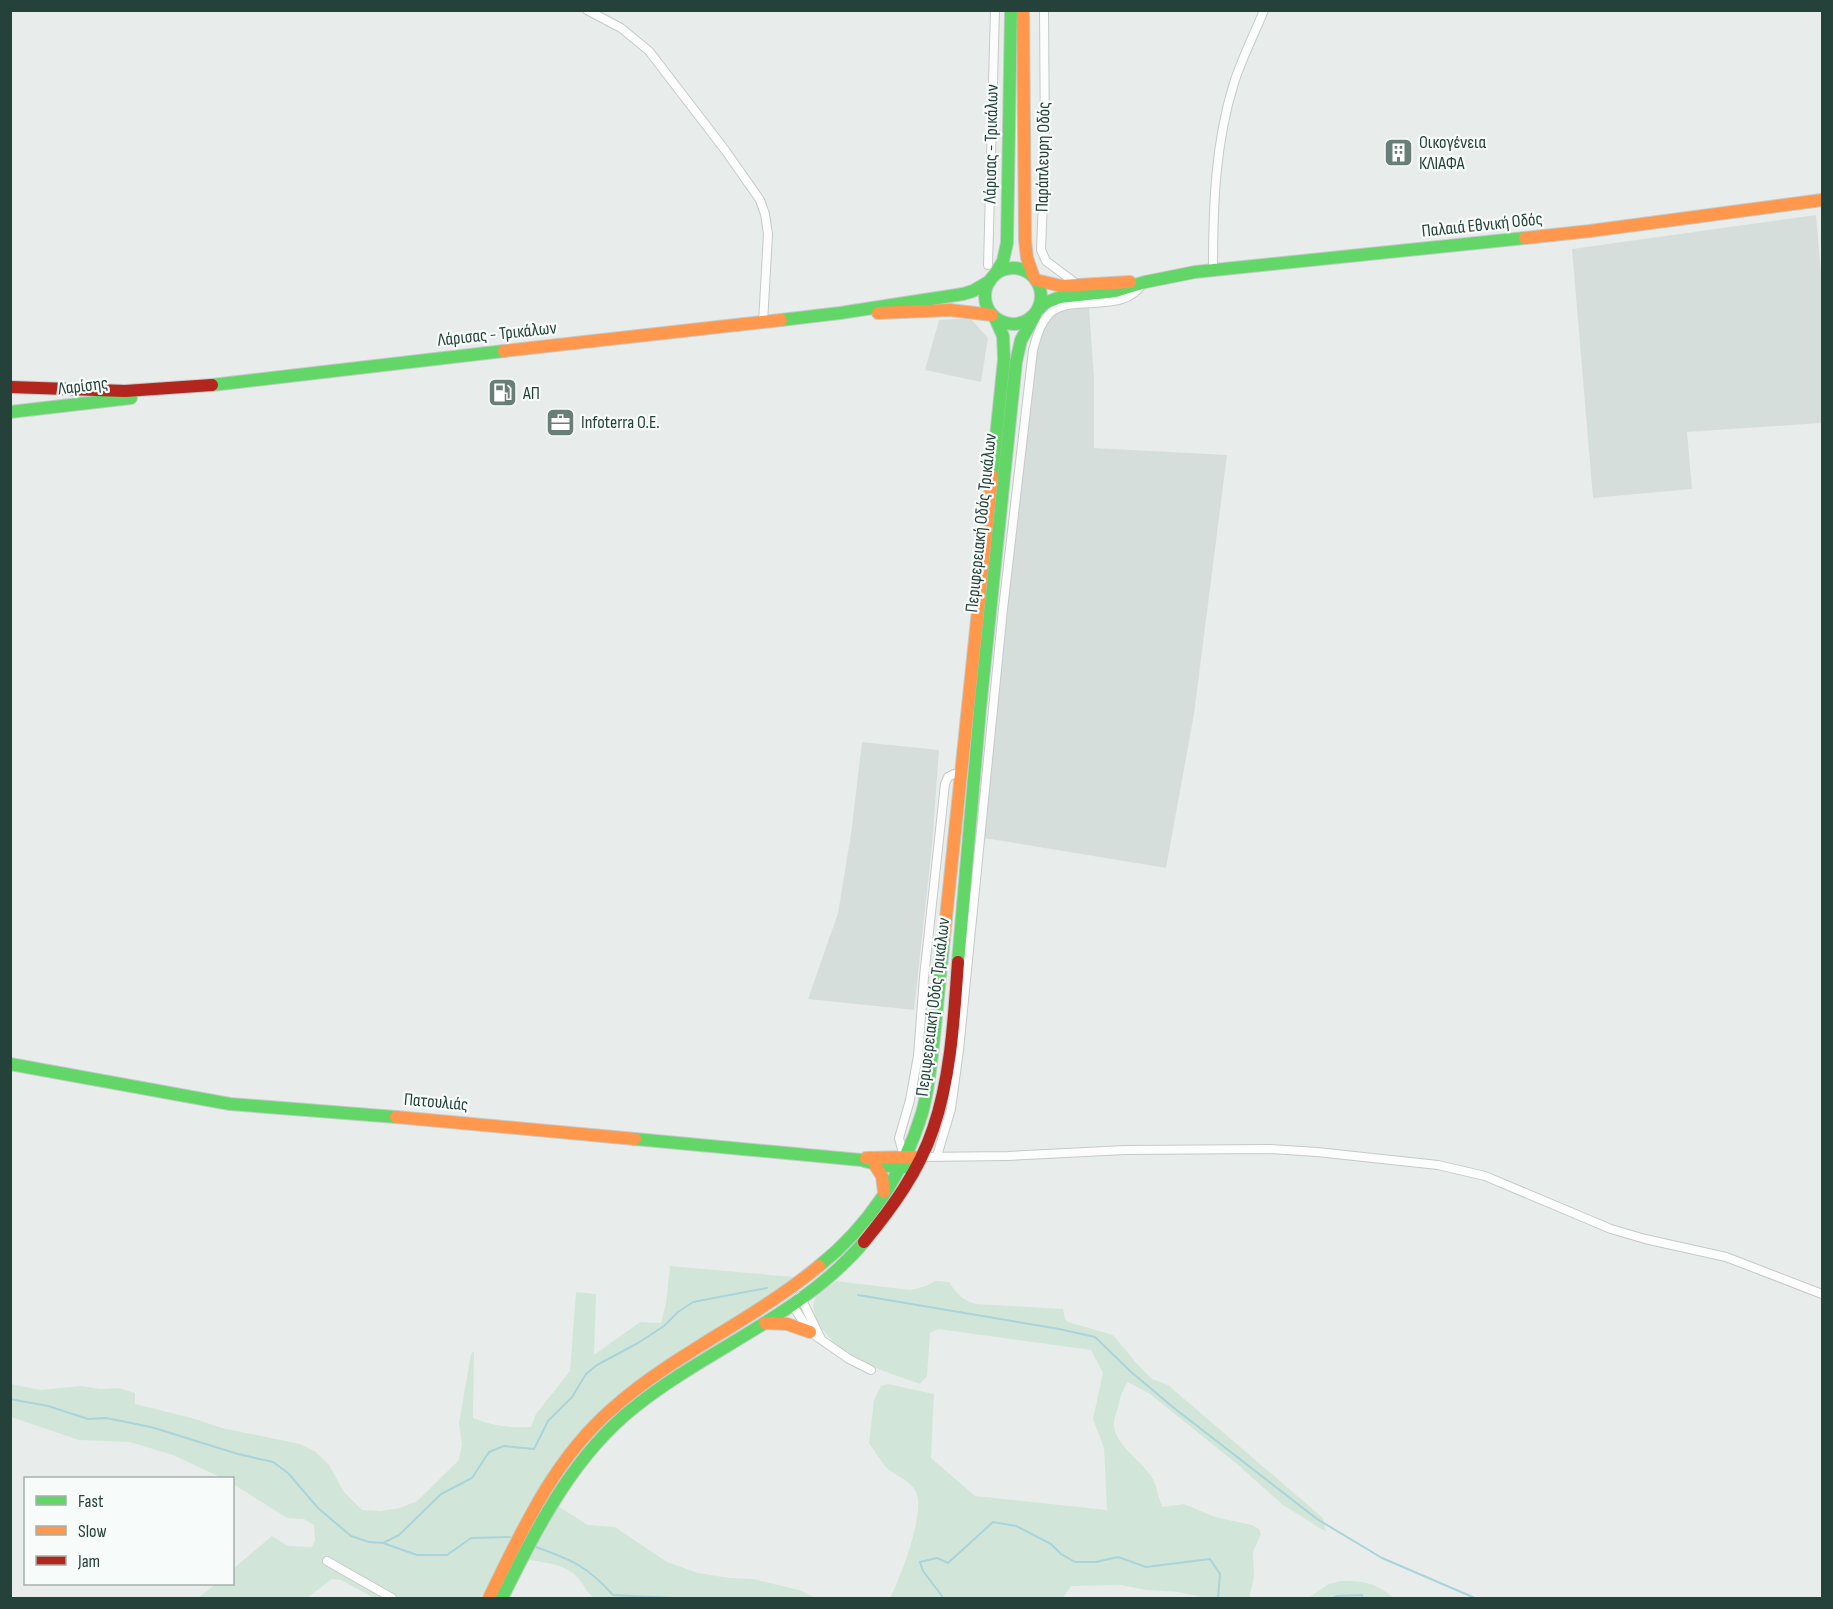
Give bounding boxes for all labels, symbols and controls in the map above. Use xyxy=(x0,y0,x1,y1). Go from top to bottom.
street label: Λάρισας - Τρικάλων xyxy=(979,84,1003,205)
street label: Παράπλευρη Οδός xyxy=(1032,102,1054,212)
place label: Οικογένεια ΚΛΙΑΦΑ xyxy=(1419,132,1486,174)
building icon: Οικογένεια ΚΛΙΑΦΑ xyxy=(1382,136,1414,168)
street label: Παλαιά Εθνική Οδός xyxy=(1420,208,1544,242)
street label: Λάρισας - Τρικάλων xyxy=(436,317,557,351)
street label: Λαρίσης xyxy=(56,373,109,400)
fuel station icon: ΑΠ xyxy=(486,377,518,409)
place label: ΑΠ xyxy=(522,383,540,404)
office icon: Infoterra Ο.Ε. xyxy=(544,406,576,438)
place label: Infoterra Ο.Ε. xyxy=(581,412,660,433)
street label: Περιφερειακή Οδός Τρικάλων xyxy=(961,432,1001,614)
street label: Περιφερειακή Οδός Τρικάλων xyxy=(912,916,954,1098)
street label: Πατουλιάς xyxy=(403,1089,469,1115)
legend xyxy=(24,1477,234,1585)
text: Fast xyxy=(78,1491,104,1512)
text: Slow xyxy=(78,1521,107,1542)
text: Jam xyxy=(77,1551,100,1572)

